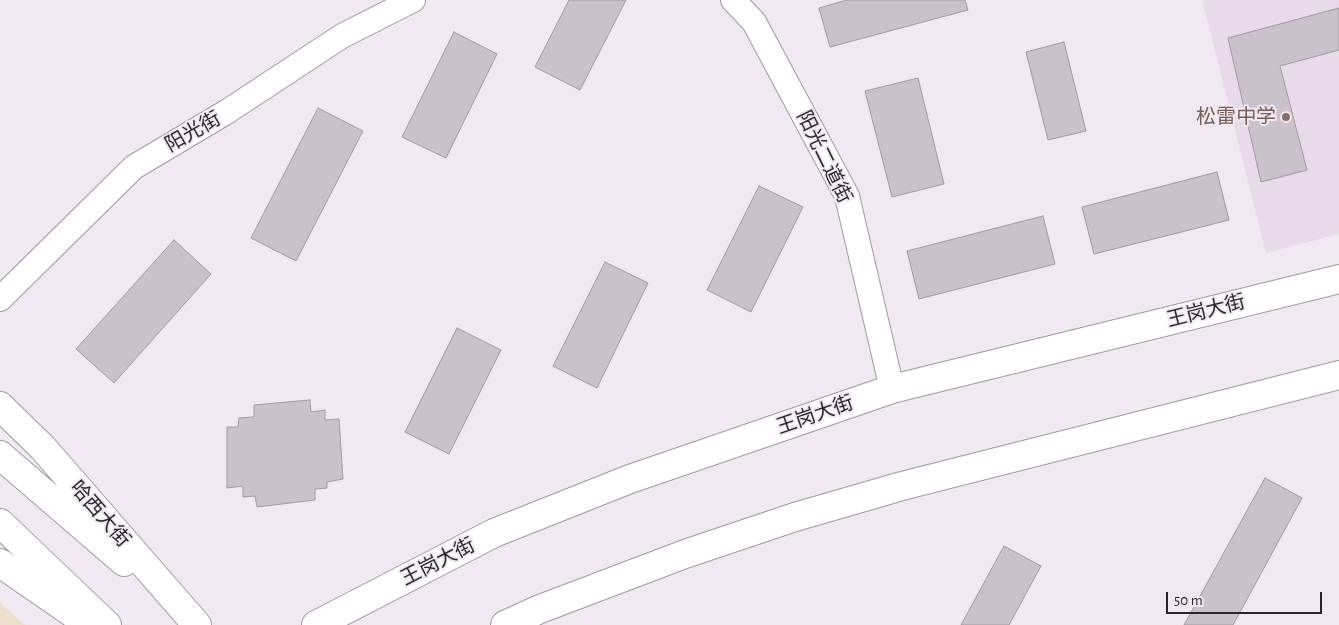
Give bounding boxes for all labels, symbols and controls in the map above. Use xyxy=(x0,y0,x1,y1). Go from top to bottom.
place label: 松雷中学 xyxy=(1196,105,1276,129)
street label: 阳光街 xyxy=(161,107,225,157)
street label: 阳光二道街 xyxy=(791,107,857,207)
marker: 松雷中学 xyxy=(1280,111,1292,123)
street label: 王岗大街 xyxy=(1164,290,1248,332)
street label: 王岗大街 xyxy=(773,391,857,439)
street label: 哈西大街 xyxy=(65,476,135,552)
street label: 王岗大街 xyxy=(397,533,479,591)
scale bar xyxy=(1169,582,1325,614)
text: 50 m xyxy=(1174,593,1203,608)

